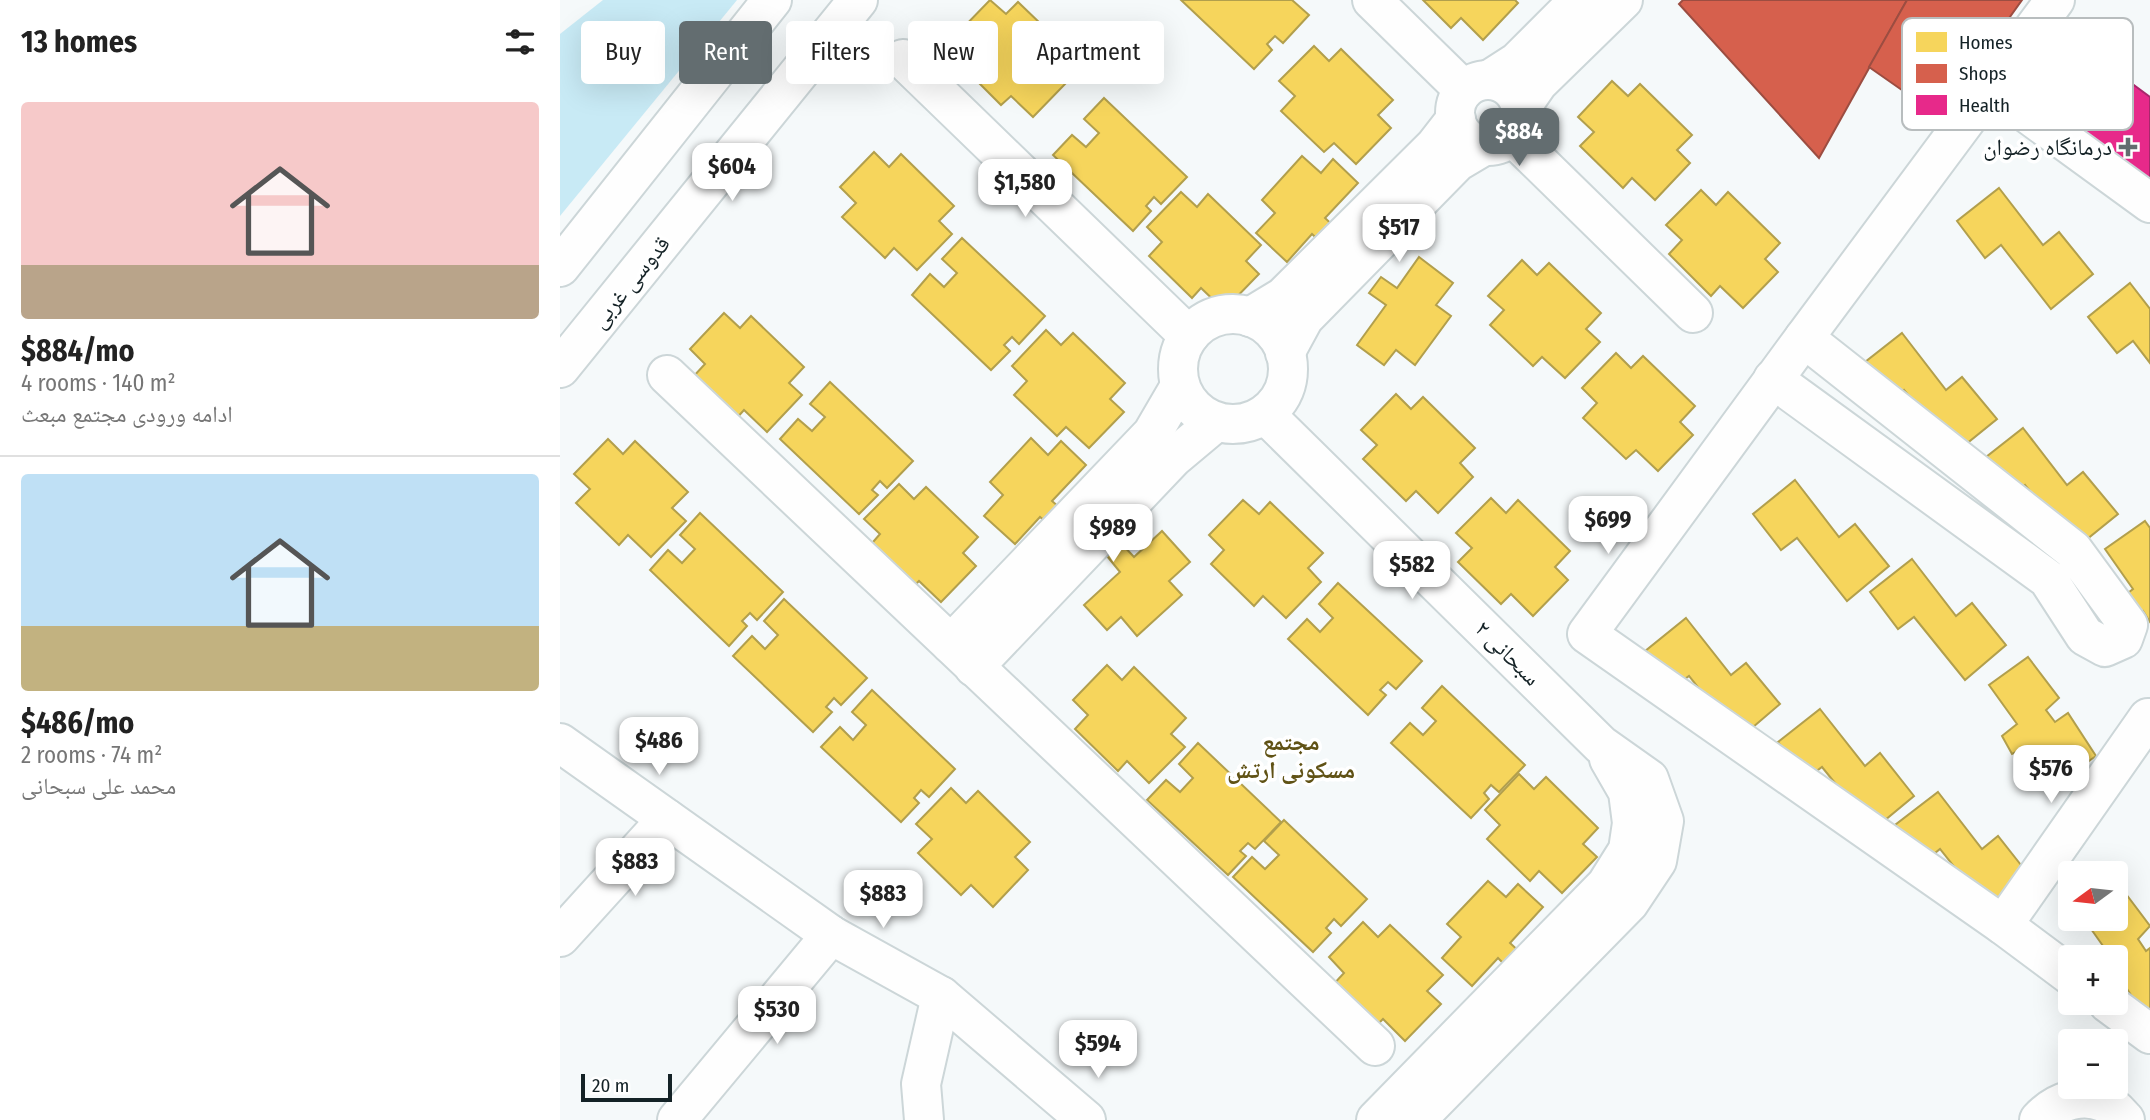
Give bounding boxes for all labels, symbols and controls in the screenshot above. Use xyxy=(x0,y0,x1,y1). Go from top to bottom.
legend xyxy=(1902,18,2133,130)
chip: Buy xyxy=(581,21,665,84)
chip: Rent xyxy=(679,21,772,84)
chip: Filters xyxy=(786,21,894,84)
chip: New xyxy=(908,21,998,84)
chip: Apartment xyxy=(1012,21,1164,84)
icon: filters xyxy=(501,23,539,61)
text: 13 homes xyxy=(21,24,137,60)
text: Homes xyxy=(1959,31,2013,54)
text: Shops xyxy=(1959,62,2007,85)
text: Health xyxy=(1959,94,2010,117)
pin: $884 xyxy=(1478,108,1560,168)
text: $884 xyxy=(1495,117,1543,145)
place label: درمانگاه رضوان xyxy=(1983,133,2112,161)
marker: درمانگاه رضوان xyxy=(2118,137,2138,157)
pin: $604 xyxy=(691,144,773,203)
icon: home xyxy=(217,148,343,274)
text: $604 xyxy=(708,152,756,180)
pin: $1,580 xyxy=(968,160,1082,219)
text: $1,580 xyxy=(994,168,1056,196)
pin: $517 xyxy=(1358,204,1440,264)
text: $517 xyxy=(1378,213,1420,241)
street label: قدوسی غربی xyxy=(584,230,676,334)
text: $884/mo xyxy=(21,333,135,369)
text: 4 rooms · 140 m² xyxy=(21,369,176,397)
text: ادامه ورودی مجتمع مبعث xyxy=(21,400,233,428)
pin: $699 xyxy=(1567,496,1649,556)
pin: $989 xyxy=(1072,504,1154,564)
text: $699 xyxy=(1585,505,1631,533)
text: $989 xyxy=(1090,513,1136,541)
icon: home xyxy=(217,520,343,646)
pin: $582 xyxy=(1371,542,1453,601)
text: $582 xyxy=(1389,550,1435,578)
street label: سبحانی ۲ xyxy=(1470,615,1546,691)
text: $486/mo xyxy=(21,705,134,741)
pin: $486 xyxy=(618,718,700,777)
text: $486 xyxy=(635,726,683,754)
district label: مجتمع مسکونی ارتش xyxy=(1227,728,1355,784)
text: 2 rooms · 74 m² xyxy=(21,741,162,769)
pin: $576 xyxy=(2010,746,2092,805)
text: $576 xyxy=(2029,754,2073,782)
text: محمد علی سبحانی xyxy=(21,772,176,800)
pin: $883 xyxy=(594,838,676,898)
text: $883 xyxy=(612,847,658,875)
north arrow xyxy=(2058,861,2128,931)
map controls xyxy=(2058,861,2128,1099)
pin: $883 xyxy=(842,870,924,930)
text: $883 xyxy=(860,879,906,907)
button: + xyxy=(2058,945,2128,1015)
pin: $530 xyxy=(736,986,818,1046)
text: $530 xyxy=(754,995,800,1023)
pin: $594 xyxy=(1057,1020,1139,1080)
text: $594 xyxy=(1075,1029,1121,1057)
button: − xyxy=(2058,1029,2128,1099)
scale bar xyxy=(581,1071,672,1103)
text: 20 m xyxy=(592,1074,629,1097)

